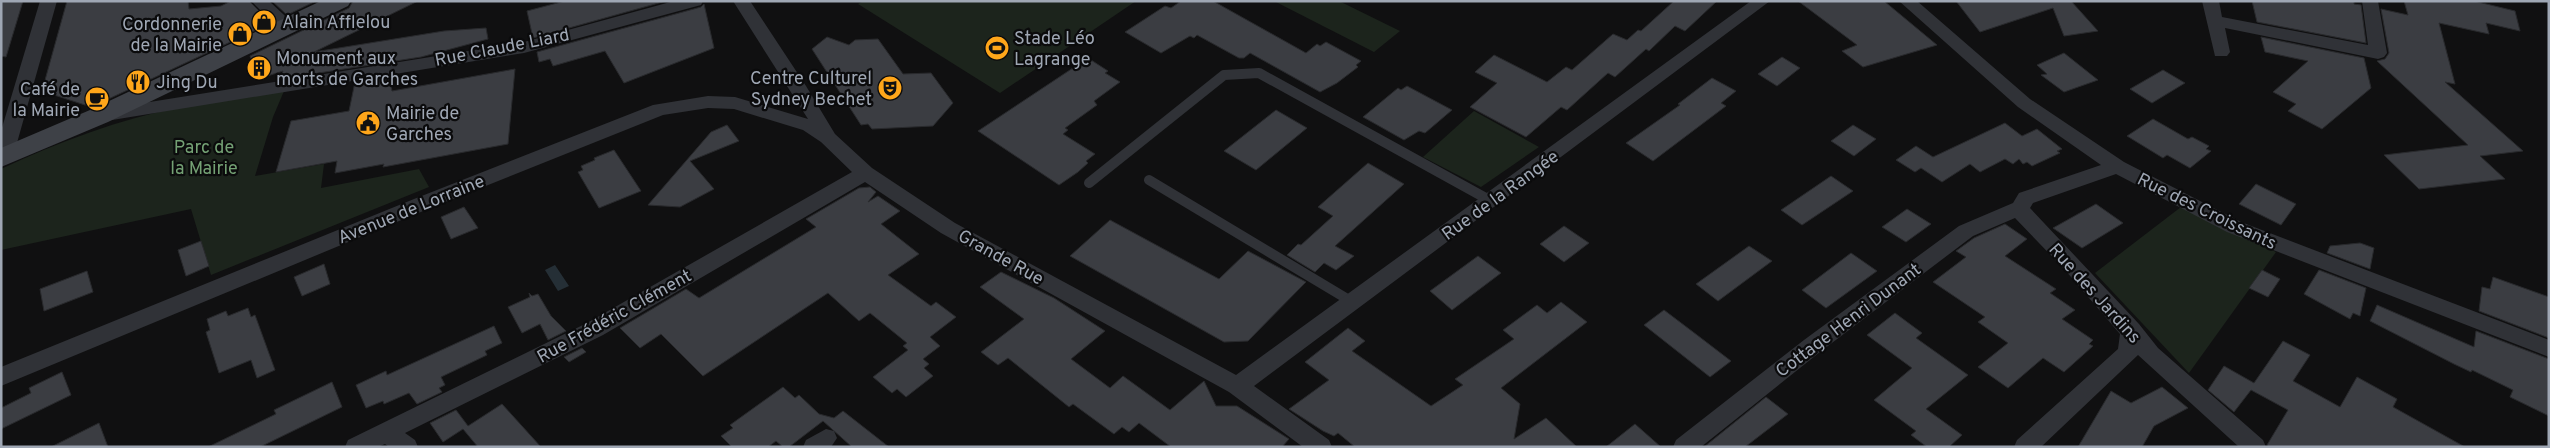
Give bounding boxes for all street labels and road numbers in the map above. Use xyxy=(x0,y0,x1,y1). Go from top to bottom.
street label: Rue Claude Liard xyxy=(433,24,572,73)
street label: Rue de la Rangée xyxy=(1438,146,1564,246)
street label: Rue des Croissants xyxy=(2133,169,2280,256)
street label: Avenue de Lorraine xyxy=(335,170,488,250)
street label: Grande Rue xyxy=(953,225,1047,291)
street label: Rue des Jardins xyxy=(2043,239,2145,349)
street label: Cottage Henri Dunant xyxy=(1772,259,1926,383)
street label: Rue Frédéric Clément xyxy=(533,265,696,369)

